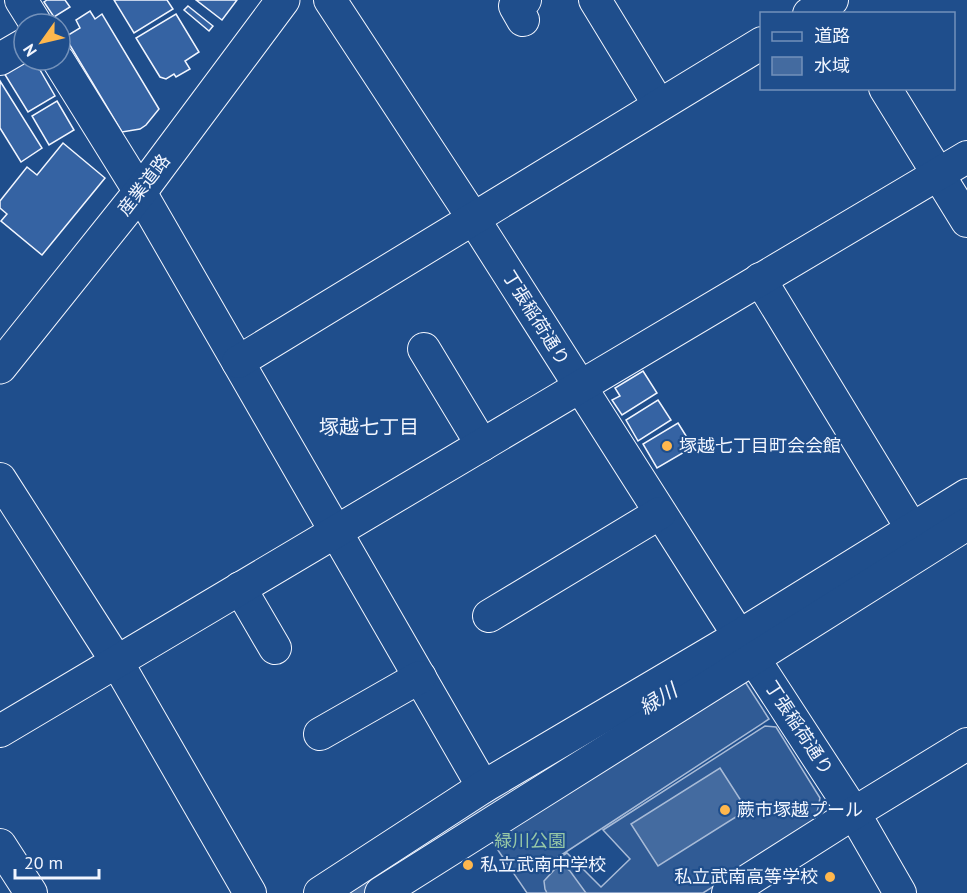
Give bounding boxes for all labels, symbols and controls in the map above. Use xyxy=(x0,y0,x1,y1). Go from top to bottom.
north arrow xyxy=(12,12,72,72)
legend xyxy=(760,12,955,90)
text: 道路 xyxy=(814,24,850,47)
text: N xyxy=(18,40,41,60)
text: 水域 xyxy=(814,54,850,77)
street label: 産業道路 xyxy=(112,149,175,220)
street label: 丁張稲荷通り xyxy=(498,266,575,370)
district label: 塚越七丁目 xyxy=(319,414,419,440)
place label: 塚越七丁目町会会館 xyxy=(679,434,841,457)
marker: 塚越七丁目町会会館 xyxy=(660,439,674,453)
water label: 緑川 xyxy=(634,676,684,721)
street label: 丁張稲荷通り xyxy=(760,676,838,779)
place label: 蕨市塚越プール xyxy=(737,798,863,821)
marker: 蕨市塚越プール xyxy=(718,803,732,817)
park label: 緑川公園 xyxy=(494,829,566,852)
scale bar xyxy=(15,842,99,880)
text: 20 m xyxy=(24,851,63,874)
place label: 私立武南中学校 xyxy=(480,853,606,876)
marker: 私立武南中学校 xyxy=(461,858,475,872)
place label: 私立武南高等学校 xyxy=(674,865,818,888)
marker: 私立武南高等学校 xyxy=(823,870,837,884)

